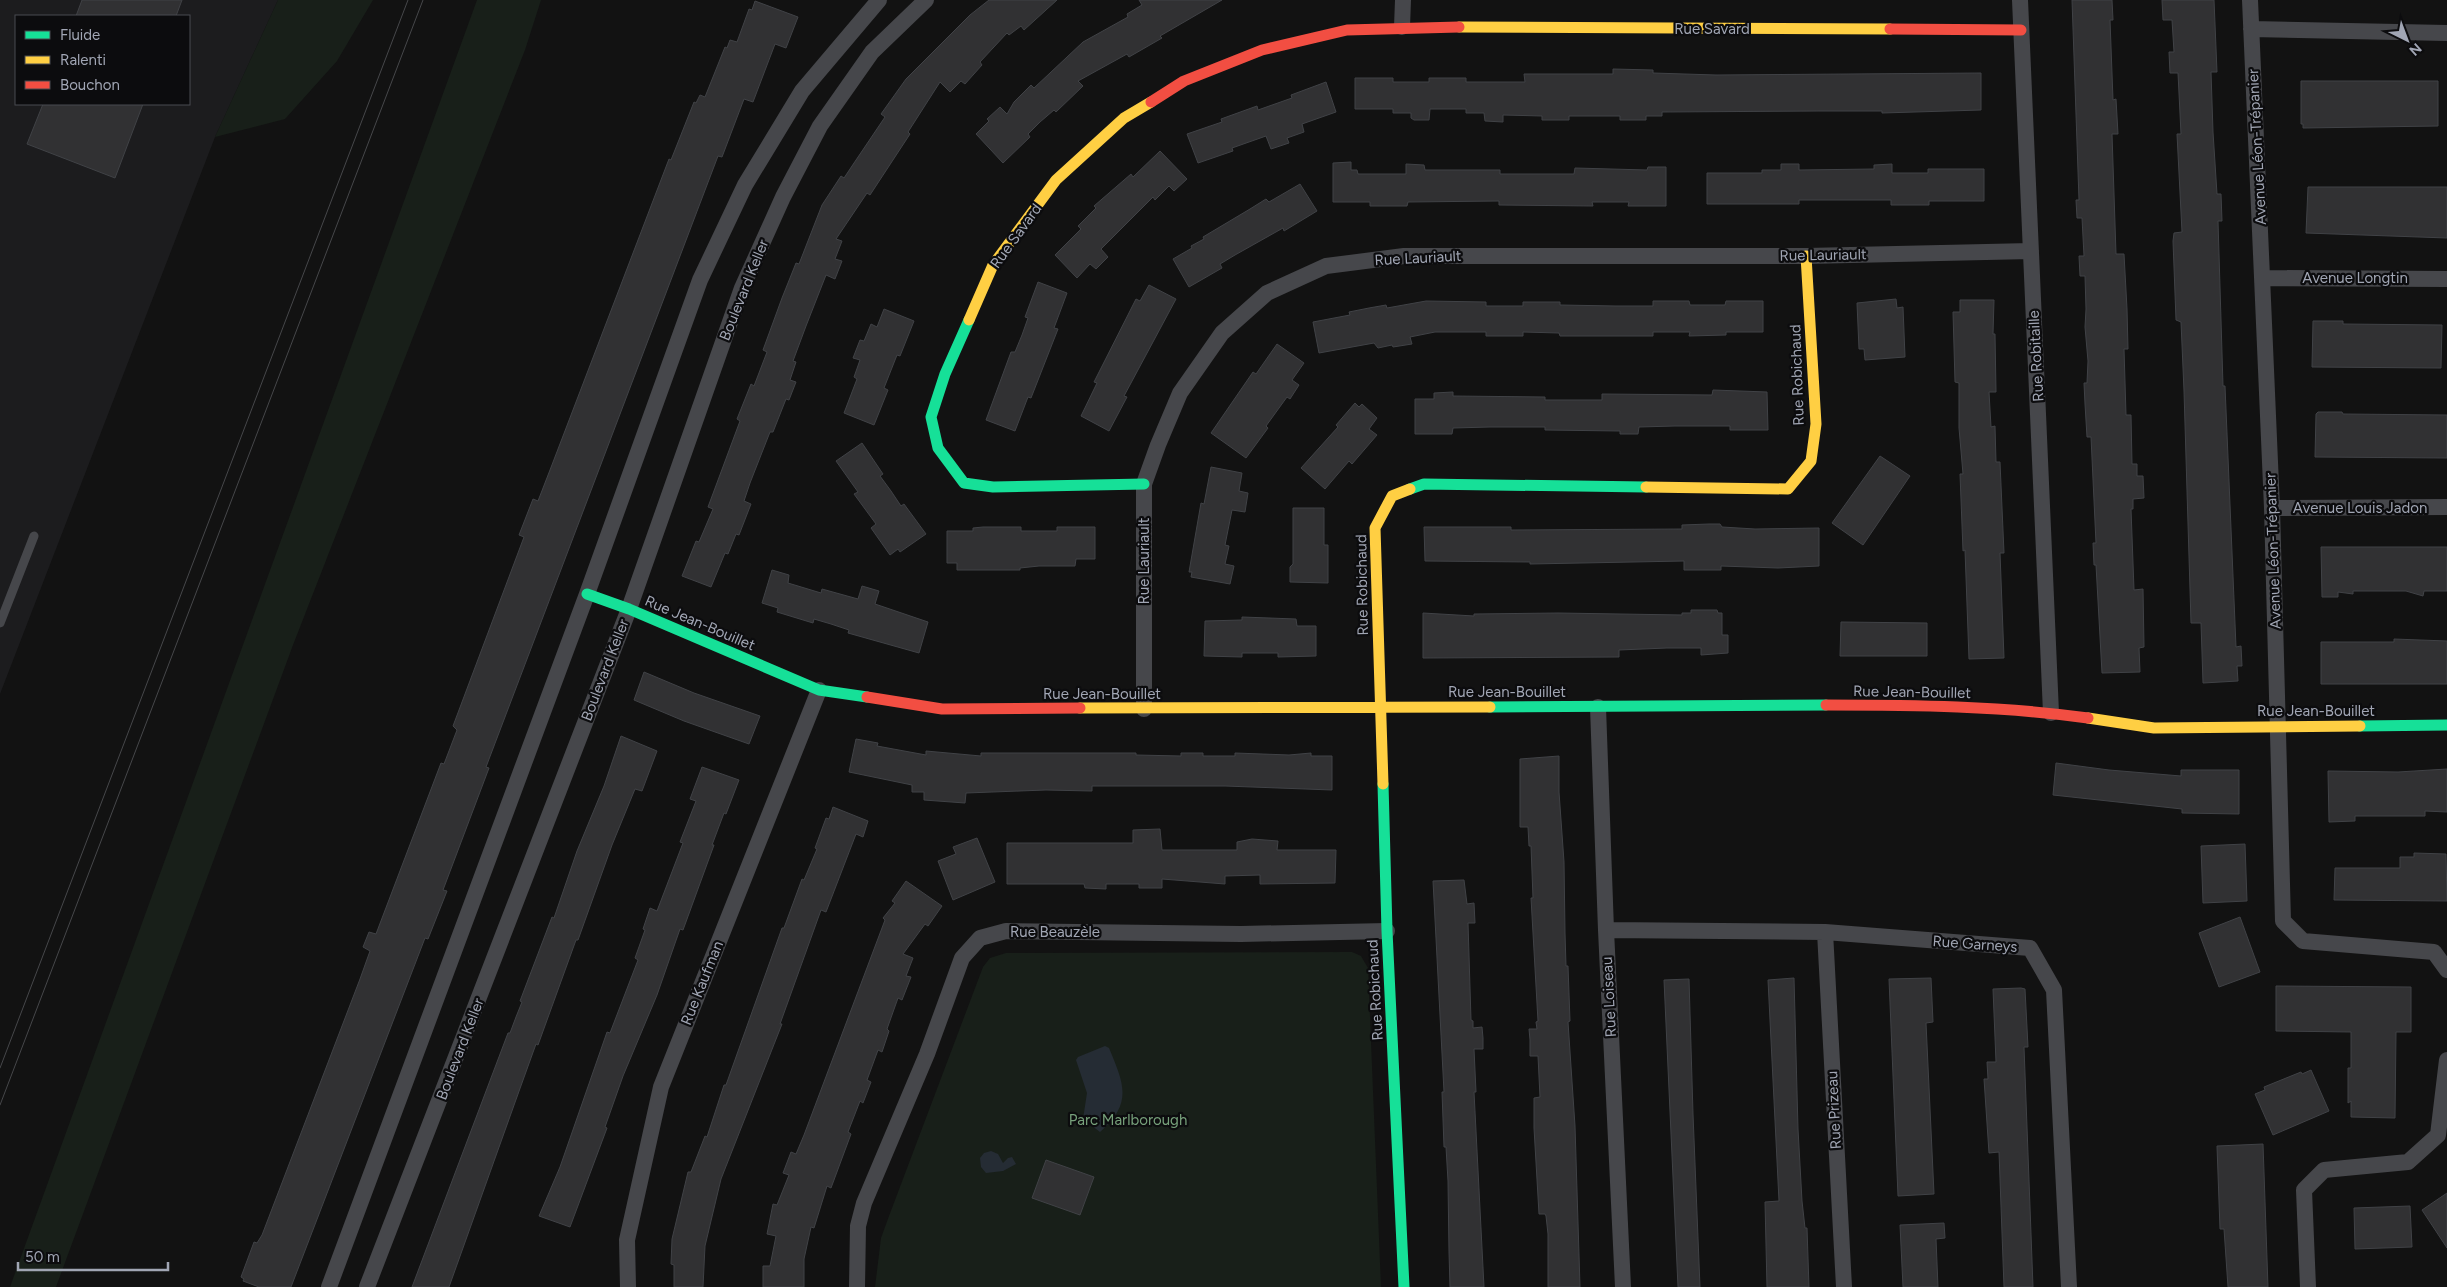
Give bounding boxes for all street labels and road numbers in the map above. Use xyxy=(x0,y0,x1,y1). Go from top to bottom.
street label: Rue Savard xyxy=(1674,20,1750,38)
street label: Avenue Léon-Trépanier xyxy=(2244,69,2270,225)
street label: Rue Savard xyxy=(987,200,1045,272)
street label: Boulevard Keller xyxy=(716,237,772,343)
street label: Rue Lauriault xyxy=(1779,245,1867,265)
street label: Rue Lauriault xyxy=(1374,247,1462,269)
street label: Avenue Longtin xyxy=(2302,269,2408,287)
street label: Rue Robitaille xyxy=(2025,310,2047,402)
street label: Rue Robichaud xyxy=(1786,324,1808,426)
street label: Avenue Léon-Trépanier xyxy=(2261,473,2285,629)
street label: Avenue Louis Jadon xyxy=(2293,499,2427,517)
street label: Rue Lauriault xyxy=(1135,517,1153,605)
street label: Rue Robichaud xyxy=(1352,534,1372,636)
street label: Rue Jean-Bouillet xyxy=(642,592,758,654)
street label: Boulevard Keller xyxy=(577,617,633,723)
street label: Rue Jean-Bouillet xyxy=(1853,682,1971,702)
street label: Rue Jean-Bouillet xyxy=(1448,683,1566,701)
street label: Rue Jean-Bouillet xyxy=(1043,685,1161,703)
street label: Rue Jean-Bouillet xyxy=(2257,702,2375,720)
street label: Rue Beauzèle xyxy=(1010,923,1100,941)
street label: Rue Garneys xyxy=(1932,932,2018,956)
street label: Rue Kaufman xyxy=(677,938,727,1028)
street label: Rue Robichaud xyxy=(1363,939,1387,1041)
street label: Rue Loiseau xyxy=(1598,956,1620,1038)
street label: Boulevard Keller xyxy=(432,996,488,1102)
street label: Rue Prizeau xyxy=(1823,1070,1845,1150)

